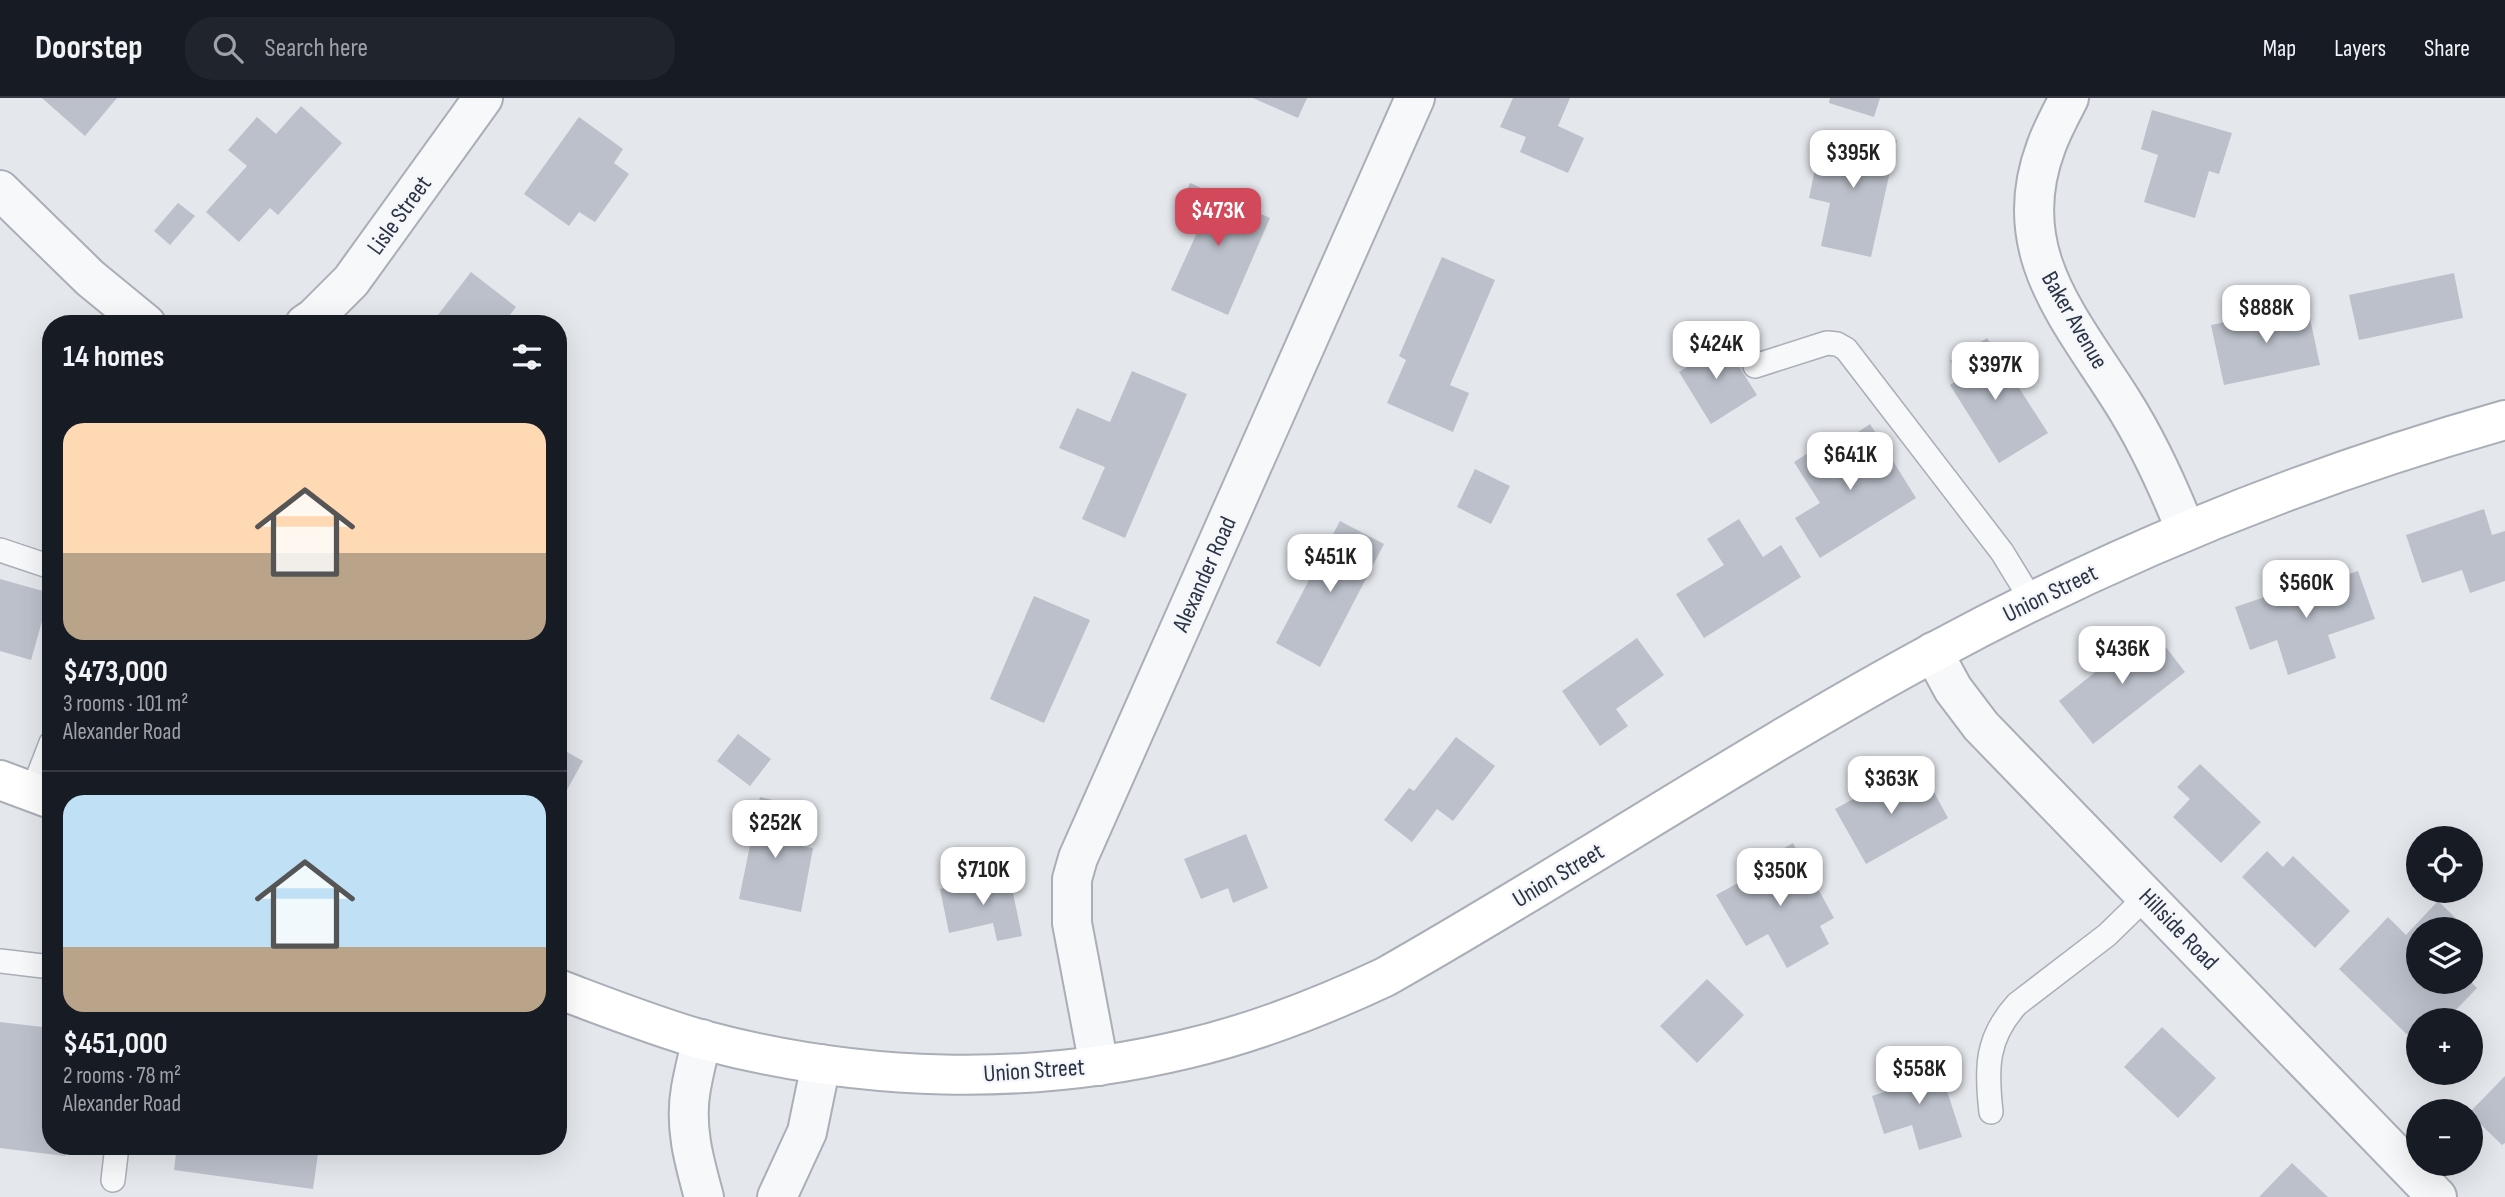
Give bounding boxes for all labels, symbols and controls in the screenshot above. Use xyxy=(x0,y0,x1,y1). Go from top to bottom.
search box xyxy=(185,17,675,80)
text: Doorstep xyxy=(35,28,143,68)
icon: search xyxy=(209,29,247,67)
text: Search here xyxy=(265,33,368,64)
text: Map xyxy=(2263,34,2296,63)
text: Layers xyxy=(2334,34,2386,63)
text: Share xyxy=(2424,34,2470,63)
pin: $395K xyxy=(1804,130,1902,190)
text: $395K xyxy=(1826,139,1880,167)
street label: Lisle Street xyxy=(361,170,438,260)
pin: $473K xyxy=(1169,188,1267,248)
text: $473K xyxy=(1191,197,1245,225)
street label: Baker Avenue xyxy=(2035,266,2114,374)
pin: $888K xyxy=(2217,286,2315,345)
text: $888K xyxy=(2238,294,2294,322)
pin: $424K xyxy=(1667,322,1765,381)
text: $424K xyxy=(1689,330,1743,358)
icon: filters xyxy=(508,338,546,376)
text: 14 homes xyxy=(63,339,164,375)
pin: $397K xyxy=(1946,342,2044,402)
text: $397K xyxy=(1968,351,2022,379)
pin: $641K xyxy=(1801,432,1899,492)
text: $641K xyxy=(1823,441,1877,469)
icon: home xyxy=(242,469,368,595)
street label: Alexander Road xyxy=(1166,512,1243,637)
pin: $451K xyxy=(1281,534,1379,594)
text: $451K xyxy=(1303,543,1357,571)
street label: Union Street xyxy=(1998,558,2102,629)
pin: $560K xyxy=(2257,560,2355,620)
text: $560K xyxy=(2279,569,2333,597)
pin: $436K xyxy=(2073,626,2171,686)
text: $436K xyxy=(2095,635,2150,663)
text: $473,000 xyxy=(63,654,168,690)
text: 3 rooms · 101 m² xyxy=(63,690,188,718)
text: Alexander Road xyxy=(63,718,181,746)
pin: $363K xyxy=(1842,756,1940,816)
text: $363K xyxy=(1864,765,1918,793)
pin: $252K xyxy=(726,800,824,860)
text: $252K xyxy=(748,809,802,837)
map controls xyxy=(2406,826,2483,1176)
button: locate xyxy=(2406,826,2483,903)
street label: Union Street xyxy=(1507,837,1609,914)
icon: home xyxy=(242,841,368,967)
pin: $710K xyxy=(934,848,1032,907)
pin: $350K xyxy=(1731,848,1829,908)
text: $710K xyxy=(956,856,1010,884)
text: $350K xyxy=(1753,857,1807,885)
street label: Hillside Road xyxy=(2133,883,2225,976)
button: layers xyxy=(2406,917,2483,994)
button: + xyxy=(2406,1008,2483,1085)
text: $451,000 xyxy=(63,1026,168,1062)
pin: $558K xyxy=(1870,1046,1968,1106)
street label: Union Street xyxy=(982,1053,1086,1088)
text: $558K xyxy=(1892,1055,1946,1083)
text: 2 rooms · 78 m² xyxy=(63,1062,181,1090)
text: Alexander Road xyxy=(63,1090,181,1118)
button: − xyxy=(2406,1099,2483,1176)

